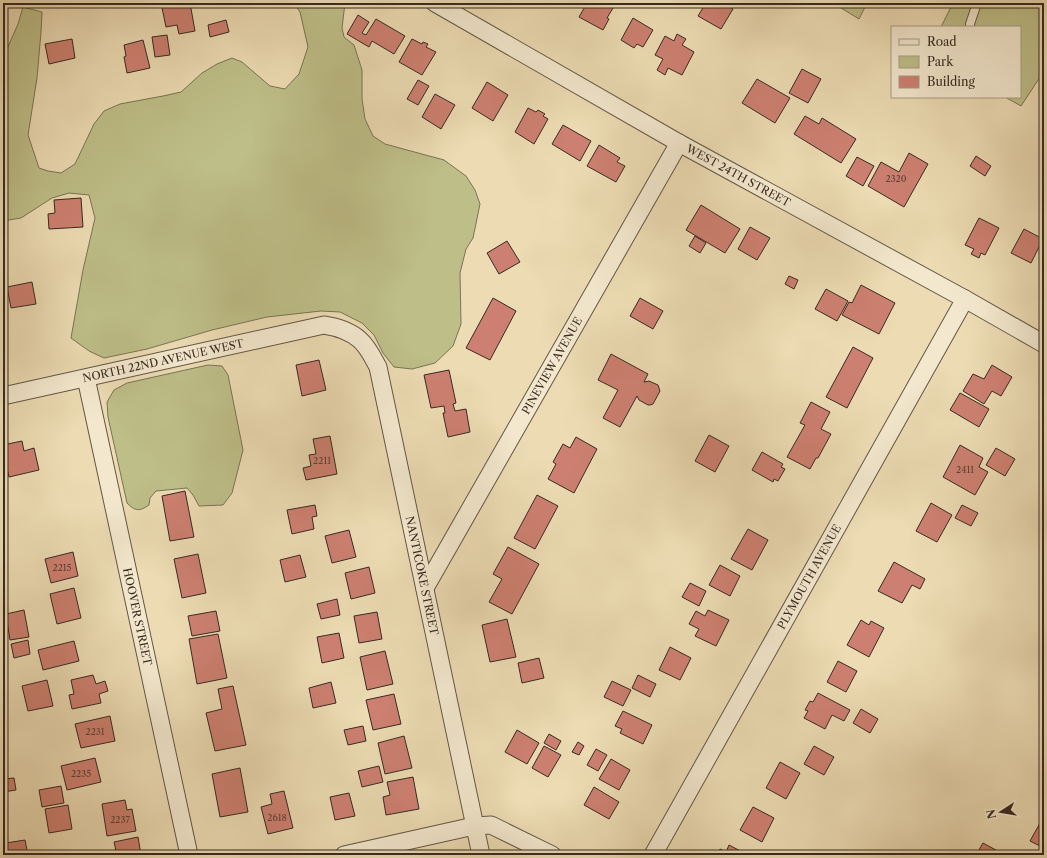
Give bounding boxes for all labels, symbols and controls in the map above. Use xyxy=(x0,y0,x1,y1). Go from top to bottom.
legend xyxy=(891,26,1021,98)
text: Road xyxy=(927,34,957,49)
text: Park xyxy=(927,54,954,69)
text: Building xyxy=(927,74,975,89)
street label: WEST 24TH STREET xyxy=(683,141,794,210)
house number: 2320 xyxy=(885,173,907,184)
street label: PINEVIEW AVENUE xyxy=(519,314,585,417)
street label: NORTH 22ND AVENUE WEST xyxy=(81,336,246,385)
house number: 2211 xyxy=(313,455,331,466)
house number: 2411 xyxy=(956,464,974,475)
street label: NANTICOKE STREET xyxy=(403,515,442,637)
street label: PLYMOUTH AVENUE xyxy=(774,522,844,632)
house number: 2215 xyxy=(52,562,72,573)
street label: HOOVER STREET xyxy=(120,566,155,667)
house number: 2231 xyxy=(85,726,105,737)
house number: 2235 xyxy=(71,768,91,779)
north arrow xyxy=(981,792,1021,832)
text: N xyxy=(983,808,999,820)
house number: 2618 xyxy=(267,812,287,823)
house number: 2237 xyxy=(110,814,130,825)

